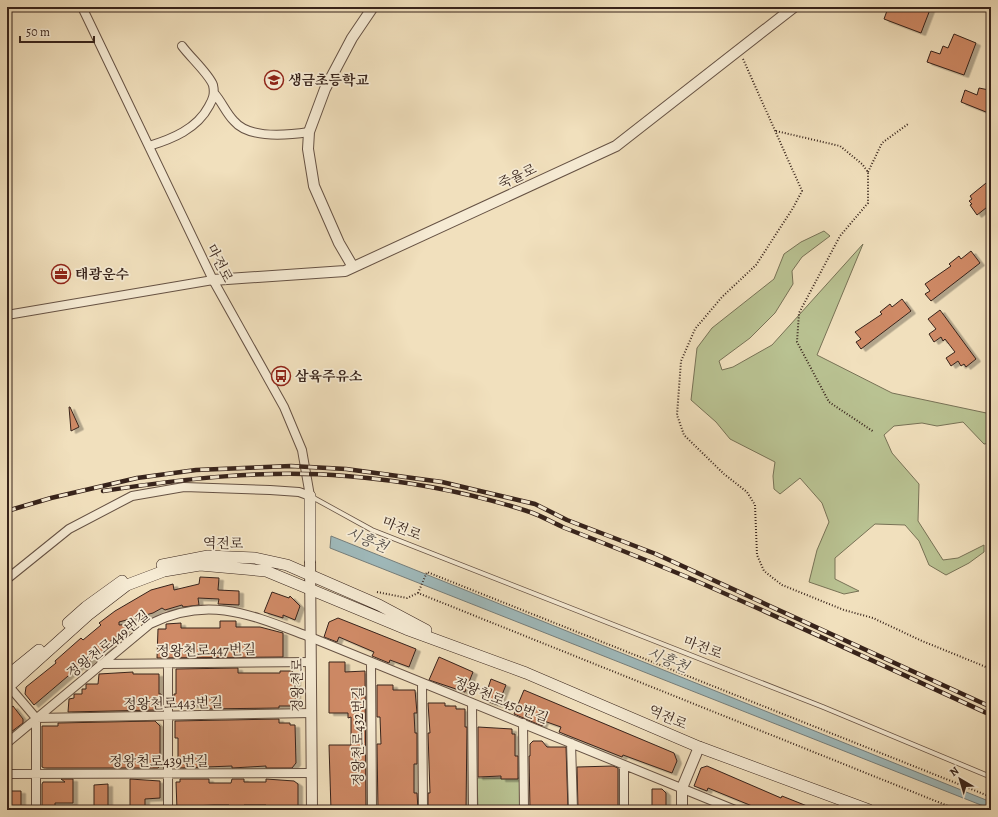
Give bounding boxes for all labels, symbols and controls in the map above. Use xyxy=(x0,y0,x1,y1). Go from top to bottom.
scale bar xyxy=(20,18,94,44)
text: 50 m xyxy=(26,24,50,40)
school or university icon: 생금초등학교 xyxy=(263,69,285,91)
place label: 생금초등학교 xyxy=(288,71,370,90)
street label: 죽율로 xyxy=(495,159,540,194)
street label: 마전로 xyxy=(202,241,237,286)
office icon: 태광운수 xyxy=(50,263,72,285)
place label: 태광운수 xyxy=(75,265,130,284)
bus stop icon: 삼육주유소 xyxy=(270,365,292,387)
place label: 삼육주유소 xyxy=(295,367,363,386)
street label: 마전로 xyxy=(379,512,425,545)
water label: 시흥천 xyxy=(343,523,392,558)
street label: 역전로 xyxy=(203,534,244,553)
street label: 정왕천로449번길 xyxy=(63,606,154,683)
street label: 마전로 xyxy=(680,631,726,664)
street label: 정왕천로447번길 xyxy=(156,640,256,661)
water label: 시흥천 xyxy=(644,643,693,678)
street label: 정왕천로 xyxy=(288,657,307,712)
street label: 정왕천로450번길 xyxy=(450,673,551,728)
street label: 정왕천로432번길 xyxy=(349,686,368,786)
street label: 정왕천로443번길 xyxy=(123,693,223,714)
street label: 역전로 xyxy=(645,701,691,734)
street label: 정왕천로439번길 xyxy=(109,752,209,771)
north arrow xyxy=(940,759,980,799)
text: N xyxy=(946,763,962,780)

